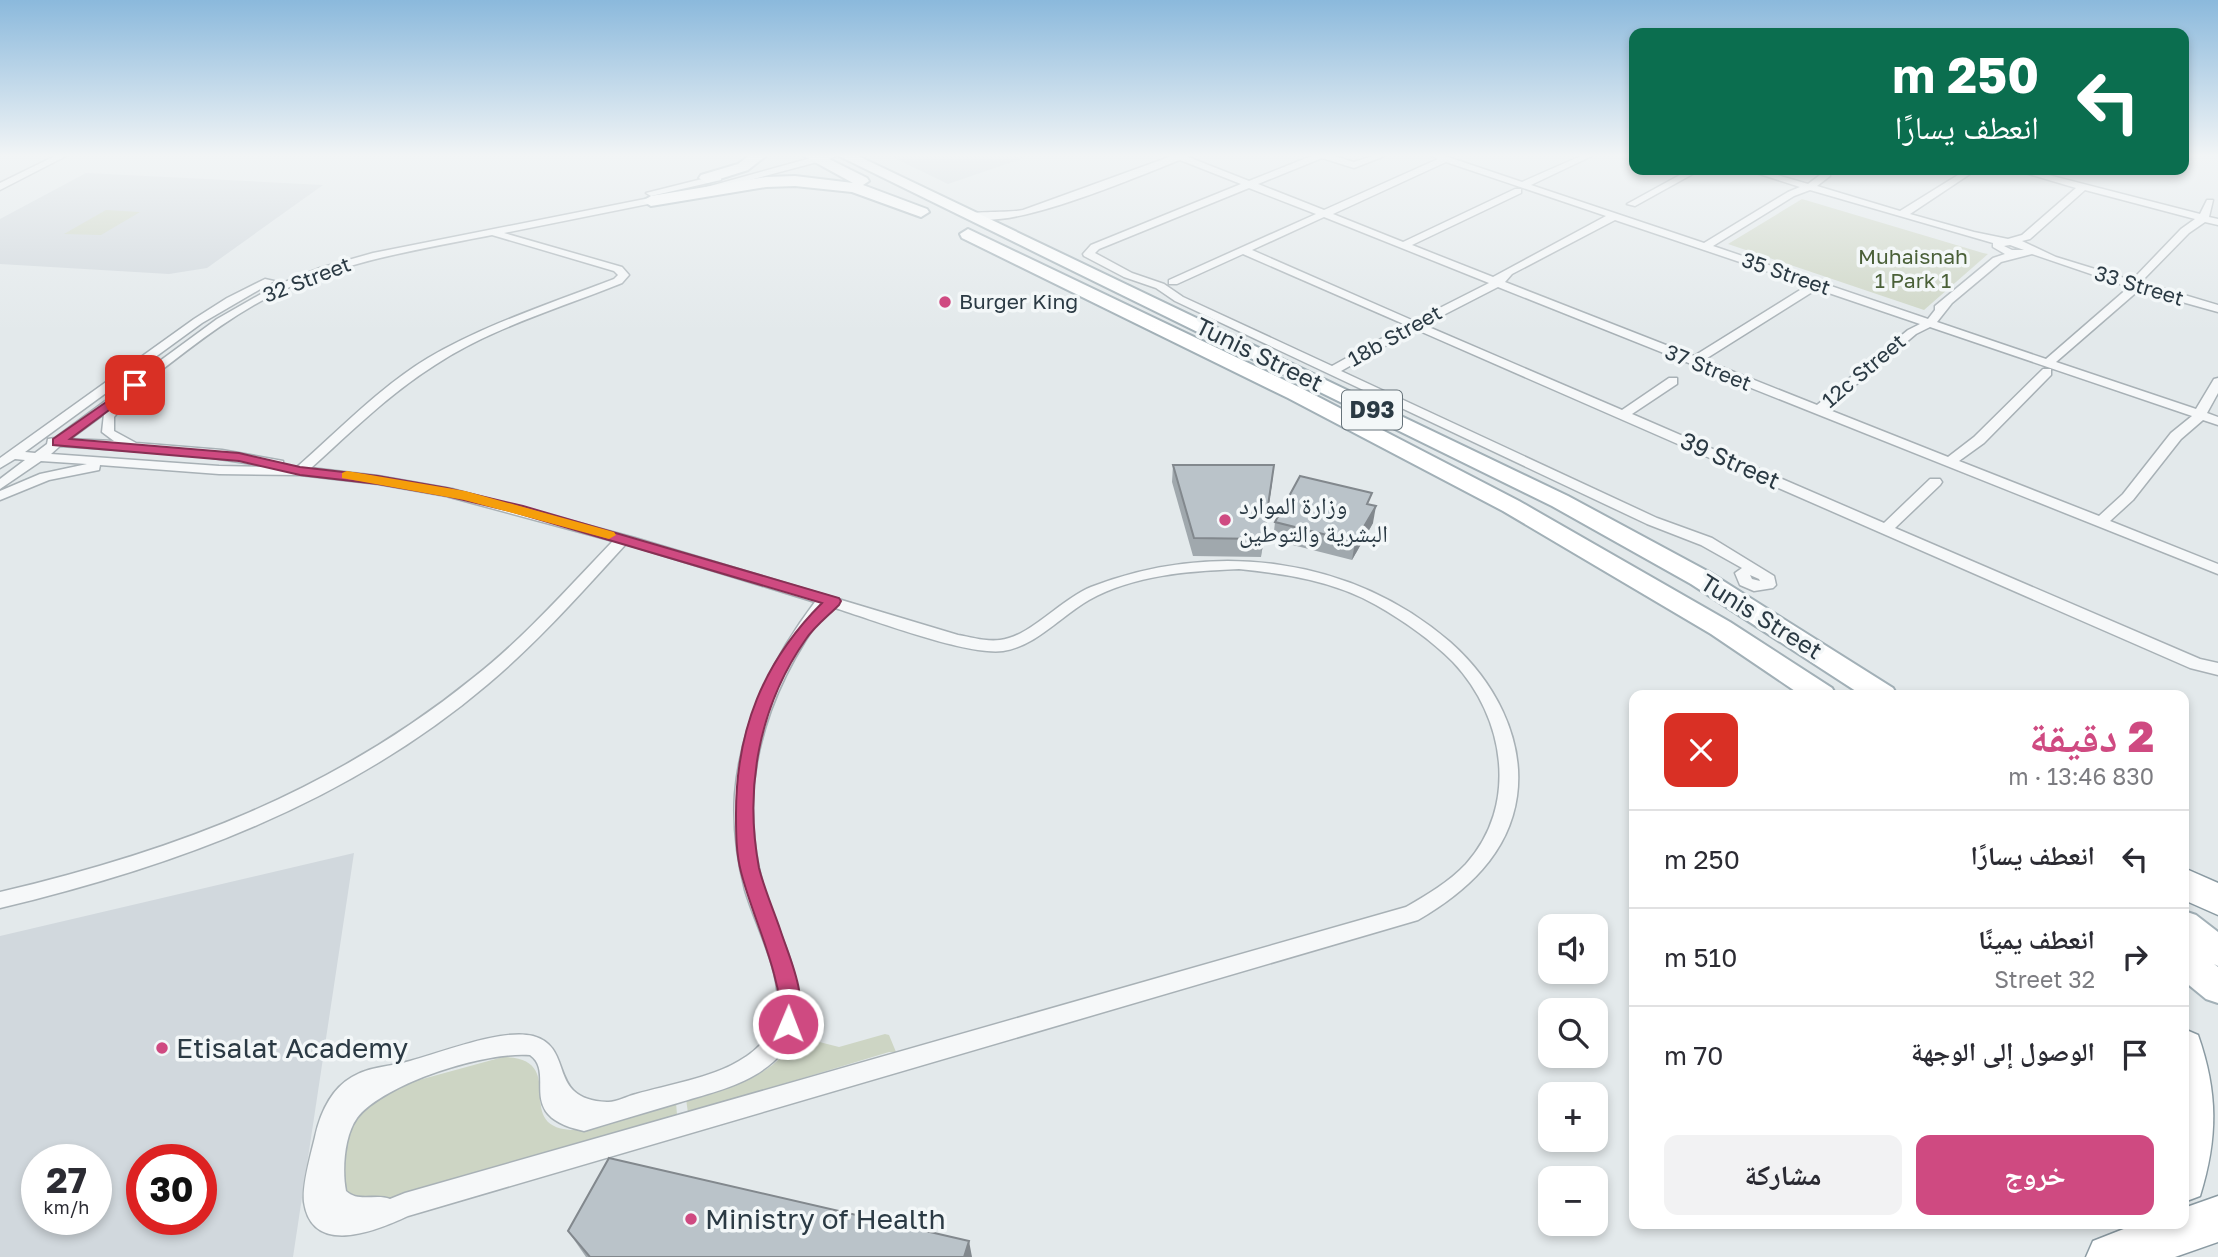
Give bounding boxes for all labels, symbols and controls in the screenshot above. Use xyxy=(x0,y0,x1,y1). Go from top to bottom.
text: 250 m xyxy=(1892,45,2039,104)
icon: left xyxy=(2063,56,2154,147)
text: انعطف يسارًا xyxy=(1895,108,2039,146)
park label: Muhaisnah 1 Park 1 xyxy=(1858,243,1968,293)
street label: 35 Street xyxy=(1739,246,1834,300)
street label: 32 Street xyxy=(259,250,354,308)
street label: 33 Street xyxy=(2092,259,2187,311)
place label: Burger King xyxy=(959,288,1078,314)
marker: Burger King xyxy=(937,294,953,310)
street label: 18b Street xyxy=(1343,299,1446,372)
street label: Tunis Street xyxy=(1191,310,1328,397)
street label: 12c Street xyxy=(1816,328,1910,413)
street label: 37 Street xyxy=(1661,338,1755,396)
pin xyxy=(105,355,165,415)
icon: arrive xyxy=(116,366,154,404)
road number: D93 xyxy=(1342,390,1402,430)
street label: 39 Street xyxy=(1676,425,1785,494)
place label: وزارة الموارد البشرية والتوطين xyxy=(1239,490,1388,548)
marker: وزارة الموارد البشرية والتوطين xyxy=(1217,512,1233,528)
street label: Tunis Street xyxy=(1696,567,1828,665)
text: 2 دقيقة xyxy=(2029,711,2154,761)
button: close xyxy=(1664,713,1738,787)
text: 830 m · 13:46 xyxy=(2008,762,2154,790)
text: انعطف يسارًا xyxy=(1971,840,2095,871)
icon: left xyxy=(2116,840,2154,878)
text: 250 m xyxy=(1664,844,1740,875)
map controls xyxy=(1538,914,1608,1236)
button: sound xyxy=(1538,914,1608,984)
text: انعطف يمينًا xyxy=(1978,924,2095,955)
icon: right xyxy=(2116,938,2154,976)
text: 510 m xyxy=(1664,942,1737,973)
text: 32 Street xyxy=(1994,965,2095,993)
position arrow xyxy=(751,987,825,1061)
button: search xyxy=(1538,998,1608,1068)
place label: Etisalat Academy xyxy=(176,1031,408,1064)
text: الوصول إلى الوجهة xyxy=(1911,1036,2095,1067)
icon: arrive xyxy=(2116,1036,2154,1074)
marker: Etisalat Academy xyxy=(154,1040,170,1056)
text: 70 m xyxy=(1664,1040,1723,1071)
button: + xyxy=(1538,1082,1608,1152)
button: مشاركة xyxy=(1664,1135,1902,1215)
button: خروج xyxy=(1916,1135,2154,1215)
speed limit sign: 30 xyxy=(126,1144,217,1235)
text: 27 xyxy=(46,1159,87,1201)
button: − xyxy=(1538,1166,1608,1236)
text: km/h xyxy=(44,1196,89,1218)
place label: Ministry of Health xyxy=(705,1202,946,1235)
marker: Ministry of Health xyxy=(683,1211,699,1227)

